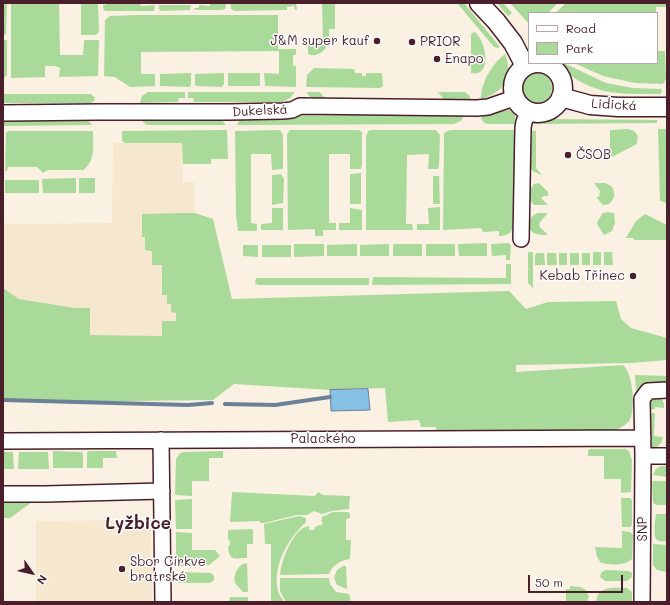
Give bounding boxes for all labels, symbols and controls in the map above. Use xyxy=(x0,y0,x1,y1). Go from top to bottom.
legend xyxy=(528,12,658,64)
text: Road xyxy=(566,20,596,36)
place label: J&M super kauf xyxy=(271,33,369,49)
place label: PRIOR xyxy=(420,34,461,50)
marker: J&M super kauf xyxy=(372,36,382,46)
marker: PRIOR xyxy=(407,37,417,47)
text: Park xyxy=(566,40,593,56)
place label: Enapo xyxy=(445,51,483,67)
marker: Enapo xyxy=(432,54,442,64)
street label: Lidická xyxy=(591,96,637,114)
street label: Dukelská xyxy=(232,102,288,120)
place label: ČSOB xyxy=(576,147,611,163)
marker: ČSOB xyxy=(563,150,573,160)
place label: Kebab Třinec xyxy=(540,268,625,284)
marker: Kebab Třinec xyxy=(628,271,638,281)
street label: Palackého xyxy=(290,431,356,447)
district label: Lyžbice xyxy=(105,514,171,534)
street label: SNP xyxy=(635,517,651,541)
north arrow xyxy=(12,553,52,593)
place label: Sbor Církve bratrské xyxy=(130,554,206,585)
marker: Sbor Církve bratrské xyxy=(117,564,127,574)
scale bar xyxy=(530,567,625,593)
text: N xyxy=(34,572,51,588)
text: 50 m xyxy=(535,574,563,590)

